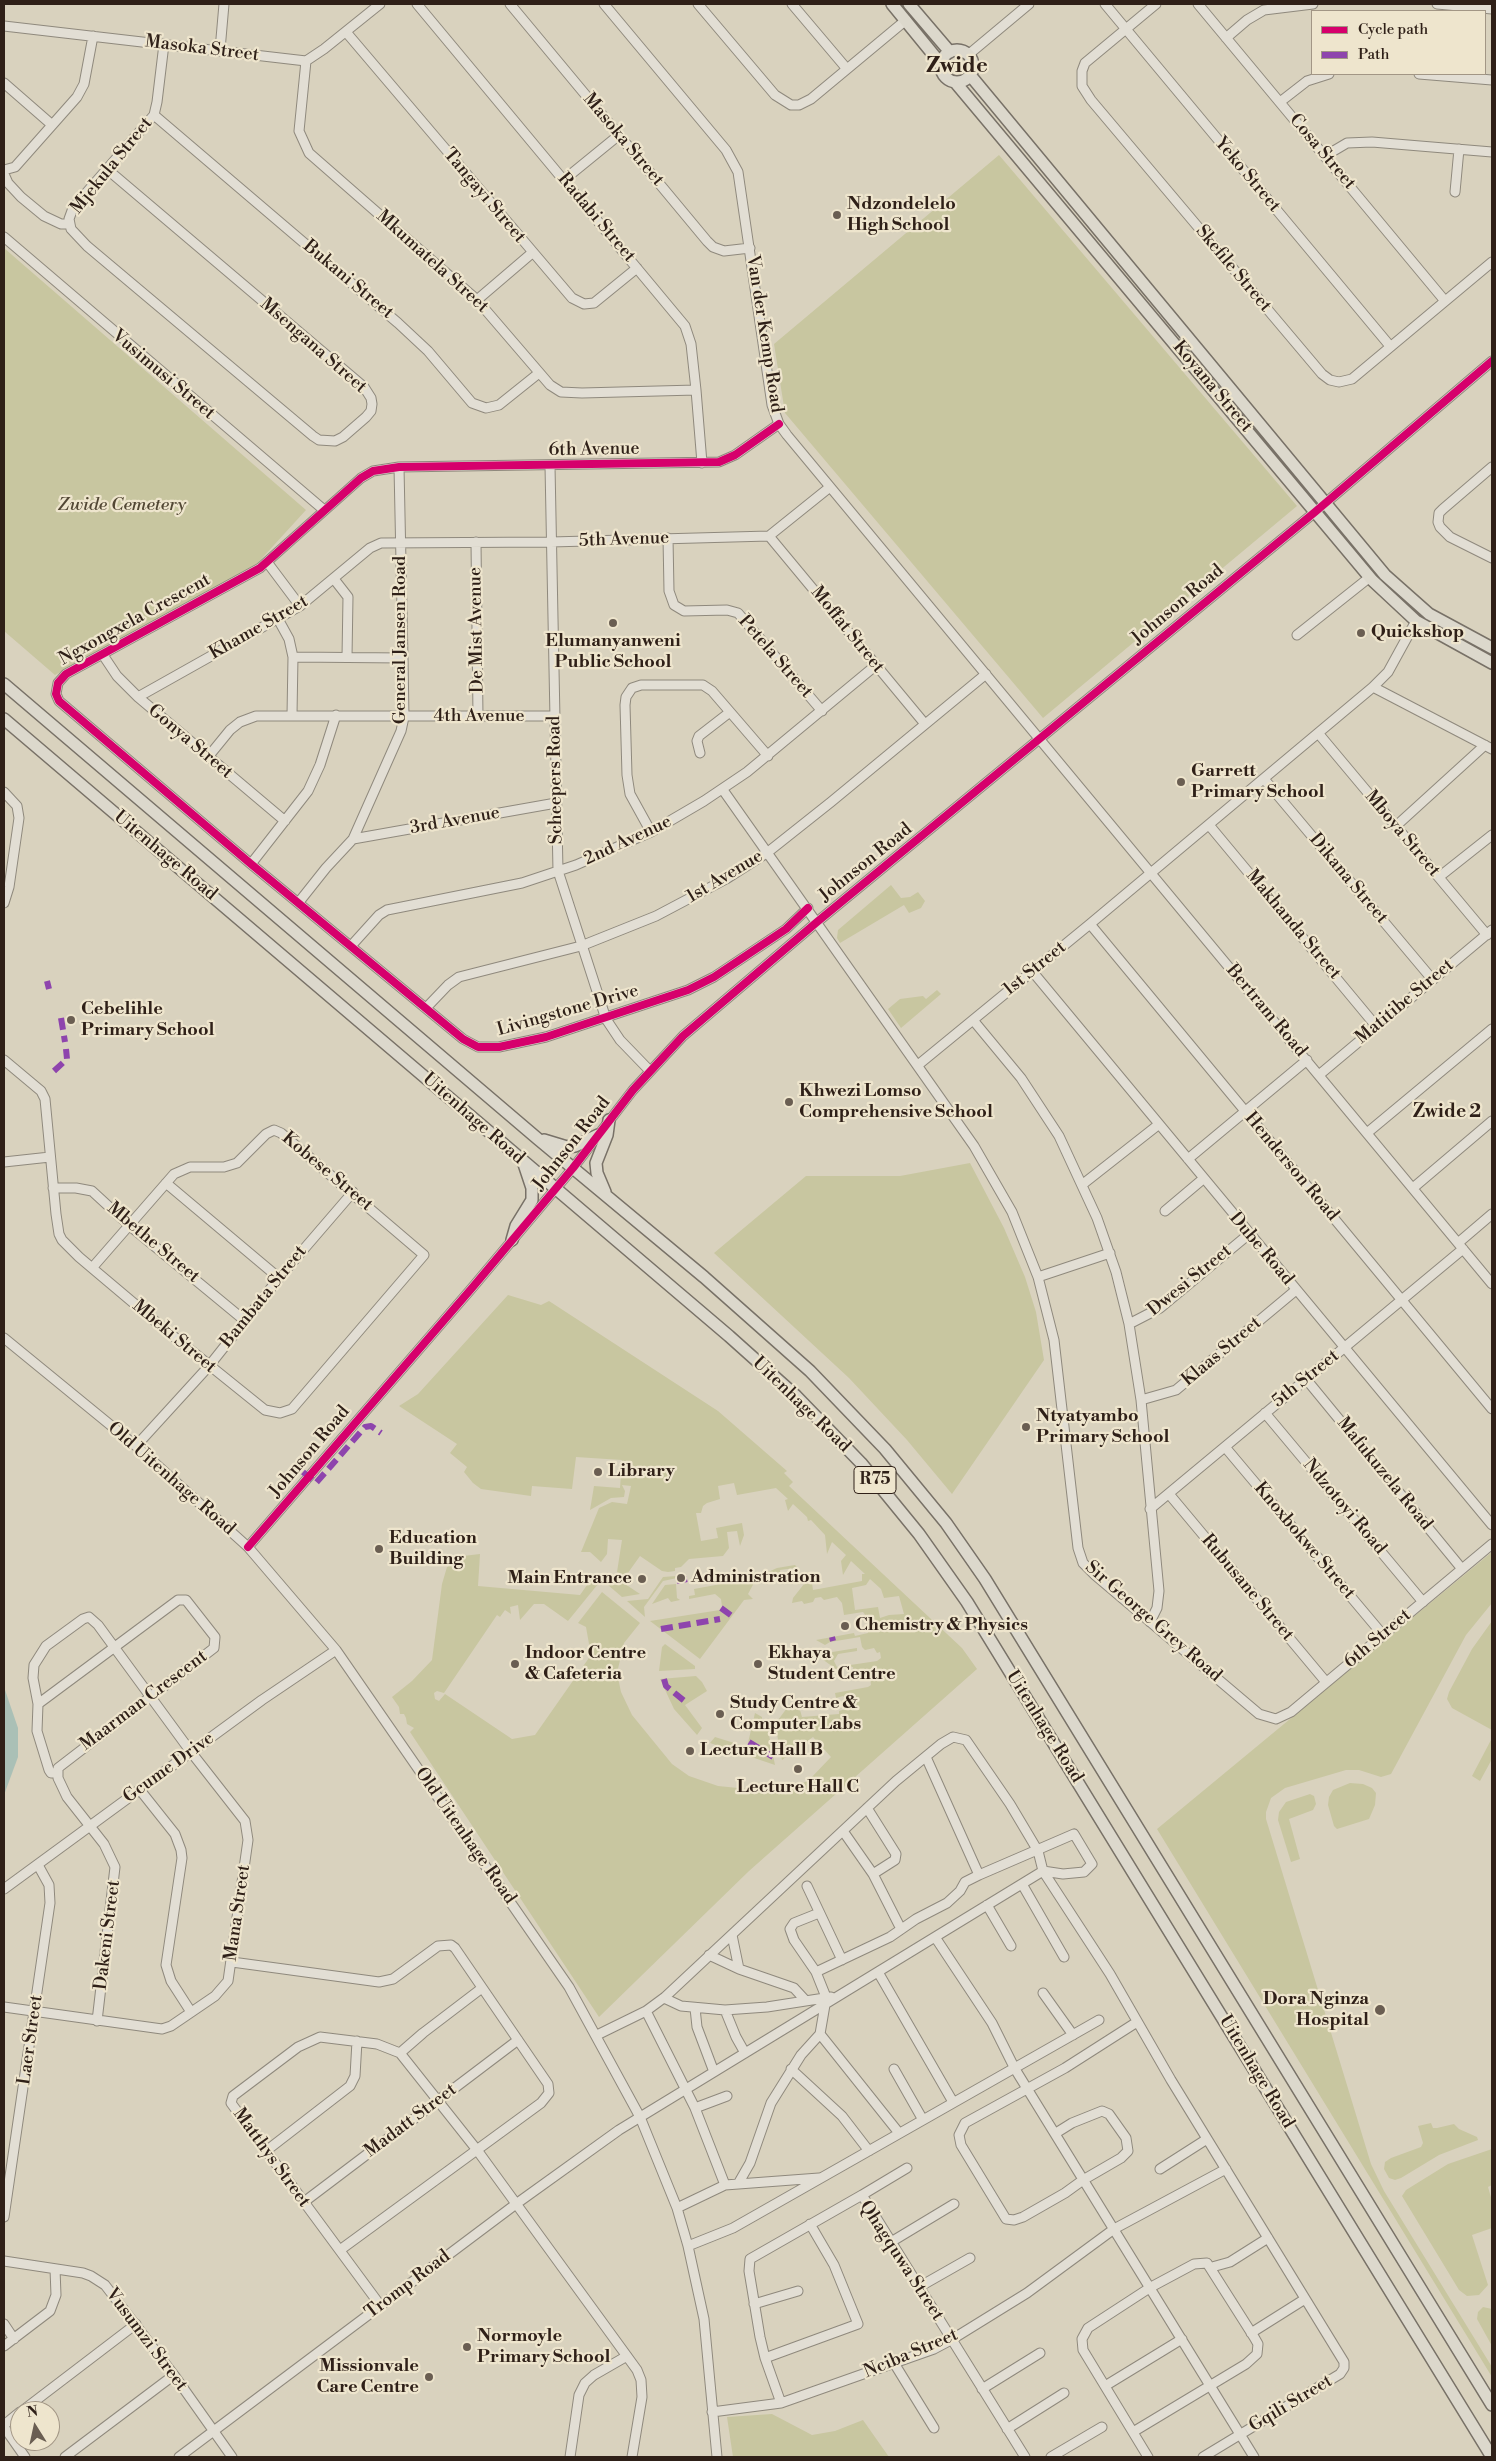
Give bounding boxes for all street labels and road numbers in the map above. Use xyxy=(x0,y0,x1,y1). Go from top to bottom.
street label: Masoka Street xyxy=(144,31,260,67)
street label: Masoka Street xyxy=(578,89,668,191)
street label: Cosa Street xyxy=(1284,110,1360,194)
street label: Mjekula Street xyxy=(66,113,158,219)
street label: Yeko Street xyxy=(1209,133,1285,217)
street label: Tangayi Street xyxy=(438,144,530,248)
street label: Radabi Street xyxy=(552,169,640,267)
street label: Mkumatela Street xyxy=(372,206,492,318)
street label: Skefile Street xyxy=(1190,221,1276,317)
street label: Bukani Street xyxy=(298,236,398,324)
street label: Van der Kemp Road xyxy=(741,254,787,414)
street label: Msengana Street xyxy=(255,294,371,398)
street label: Vusimusi Street xyxy=(107,325,219,425)
street label: Koyana Street xyxy=(1167,337,1257,437)
street label: 6th Avenue xyxy=(548,438,640,462)
street label: 5th Avenue xyxy=(579,528,669,552)
street label: General Jansen Road xyxy=(390,556,412,724)
street label: Johnson Road xyxy=(1128,560,1228,650)
street label: De Mist Avenue xyxy=(465,567,489,693)
street label: Ngxongxela Crescent xyxy=(56,569,214,671)
street label: Moffat Street xyxy=(805,582,889,678)
street label: Khame Street xyxy=(206,591,312,665)
street label: Petela Street xyxy=(733,611,817,703)
street label: Gonya Street xyxy=(143,700,237,784)
street label: 4th Avenue xyxy=(433,706,525,728)
street label: Scheepers Road xyxy=(544,715,568,845)
street label: Mboya Street xyxy=(1360,786,1444,882)
street label: 3rd Avenue xyxy=(408,802,502,840)
street label: Uitenhage Road xyxy=(109,806,221,906)
street label: 2nd Avenue xyxy=(581,811,675,871)
street label: Johnson Road xyxy=(815,819,917,907)
street label: Dikana Street xyxy=(1304,829,1392,929)
street label: 1st Avenue xyxy=(683,846,767,908)
street label: Makhanda Street xyxy=(1241,866,1345,984)
street label: 1st Street xyxy=(999,937,1071,1001)
street label: Matitibe Street xyxy=(1352,955,1458,1049)
street label: Bertram Road xyxy=(1221,960,1311,1062)
street label: Livingstone Drive xyxy=(495,980,641,1042)
street label: Uitenhage Road xyxy=(417,1069,529,1169)
street label: Johnson Road xyxy=(529,1093,615,1195)
street label: Henderson Road xyxy=(1239,1108,1343,1226)
street label: Kobese Street xyxy=(277,1128,377,1216)
street label: Mbethe Street xyxy=(102,1198,204,1288)
street label: Dube Road xyxy=(1224,1208,1298,1290)
street label: Dwesi Street xyxy=(1144,1241,1236,1321)
street label: Bambata Street xyxy=(216,1242,312,1352)
street label: Mbeki Street xyxy=(128,1296,220,1378)
street label: Klaas Street xyxy=(1178,1313,1266,1391)
street label: 5th Street xyxy=(1268,1345,1344,1413)
street label: Uitenhage Road xyxy=(747,1353,855,1457)
street label: Johnson Road xyxy=(265,1402,355,1502)
street label: Mafukuzela Road xyxy=(1332,1413,1436,1535)
street label: Old Uitenhage Road xyxy=(103,1418,239,1540)
street label: Ndzotoyi Road xyxy=(1298,1455,1390,1559)
road number: R75 xyxy=(854,1466,896,1494)
street label: Knoxbokwe Street xyxy=(1249,1478,1359,1604)
street label: Rubusane Street xyxy=(1196,1530,1298,1646)
street label: Sir George Grey Road xyxy=(1080,1557,1226,1687)
street label: 6th Street xyxy=(1340,1605,1416,1673)
street label: Maarman Crescent xyxy=(76,1646,212,1756)
street label: Uitenhage Road xyxy=(1001,1667,1087,1787)
street label: Gcume Drive xyxy=(119,1728,219,1808)
street label: Old Uitenhage Road xyxy=(410,1764,520,1908)
street label: Mana Street xyxy=(221,1863,255,1963)
street label: Dakeni Street xyxy=(91,1879,125,1991)
street label: Laer Street xyxy=(14,1994,48,2086)
street label: Uitenhage Road xyxy=(1214,2011,1298,2133)
street label: Madatt Street xyxy=(361,2079,461,2163)
street label: Matthys Street xyxy=(228,2104,314,2212)
street label: Qhagquwa Street xyxy=(854,2197,948,2325)
street label: Tromp Road xyxy=(361,2246,455,2324)
street label: Vusumzi Street xyxy=(100,2284,192,2396)
street label: Nciba Street xyxy=(861,2324,961,2384)
street label: Gqili Street xyxy=(1245,2371,1337,2437)

